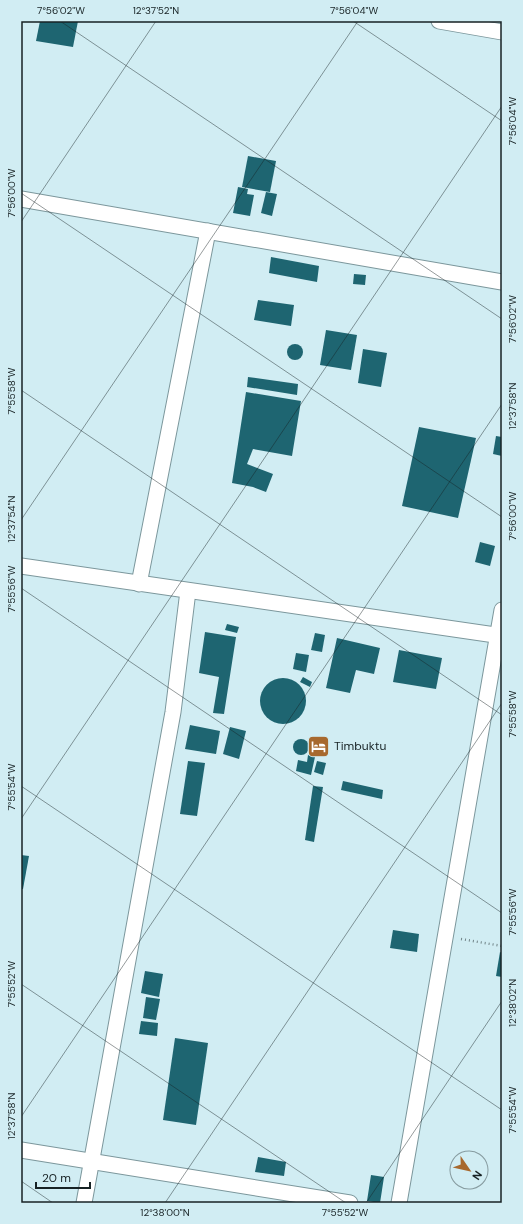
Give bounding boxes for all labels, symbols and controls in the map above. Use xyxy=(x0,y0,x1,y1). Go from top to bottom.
text: 7°56'02"W xyxy=(37,4,85,17)
text: 12°37'52"N xyxy=(133,4,179,17)
text: 7°56'04"W xyxy=(330,4,378,17)
text: 7°56'04"W xyxy=(506,97,519,145)
text: 7°56'00"W xyxy=(5,168,18,218)
text: 7°56'02"W xyxy=(506,295,519,343)
text: 7°55'58"W xyxy=(5,367,18,414)
text: 12°37'58"N xyxy=(506,382,519,429)
text: 7°56'00"W xyxy=(506,491,519,541)
text: 12°37'54"N xyxy=(5,495,18,542)
text: 7°55'56"W xyxy=(5,565,18,613)
text: 7°55'58"W xyxy=(506,690,519,737)
hotel icon: Timbuktu xyxy=(306,733,332,759)
place label: Timbuktu xyxy=(334,738,386,754)
text: 7°55'54"W xyxy=(5,763,18,810)
text: 7°55'56"W xyxy=(506,888,519,936)
text: 7°55'52"W xyxy=(5,960,18,1007)
text: 12°38'02"N xyxy=(506,979,519,1027)
text: 7°55'54"W xyxy=(506,1086,519,1133)
text: 12°37'58"N xyxy=(5,1092,18,1139)
north arrow xyxy=(449,1150,489,1190)
scale bar xyxy=(36,1164,90,1190)
text: N xyxy=(469,1168,485,1183)
text: 20 m xyxy=(42,1170,71,1186)
text: 12°38'00"N xyxy=(140,1206,190,1219)
text: 7°55'52"W xyxy=(322,1206,369,1219)

